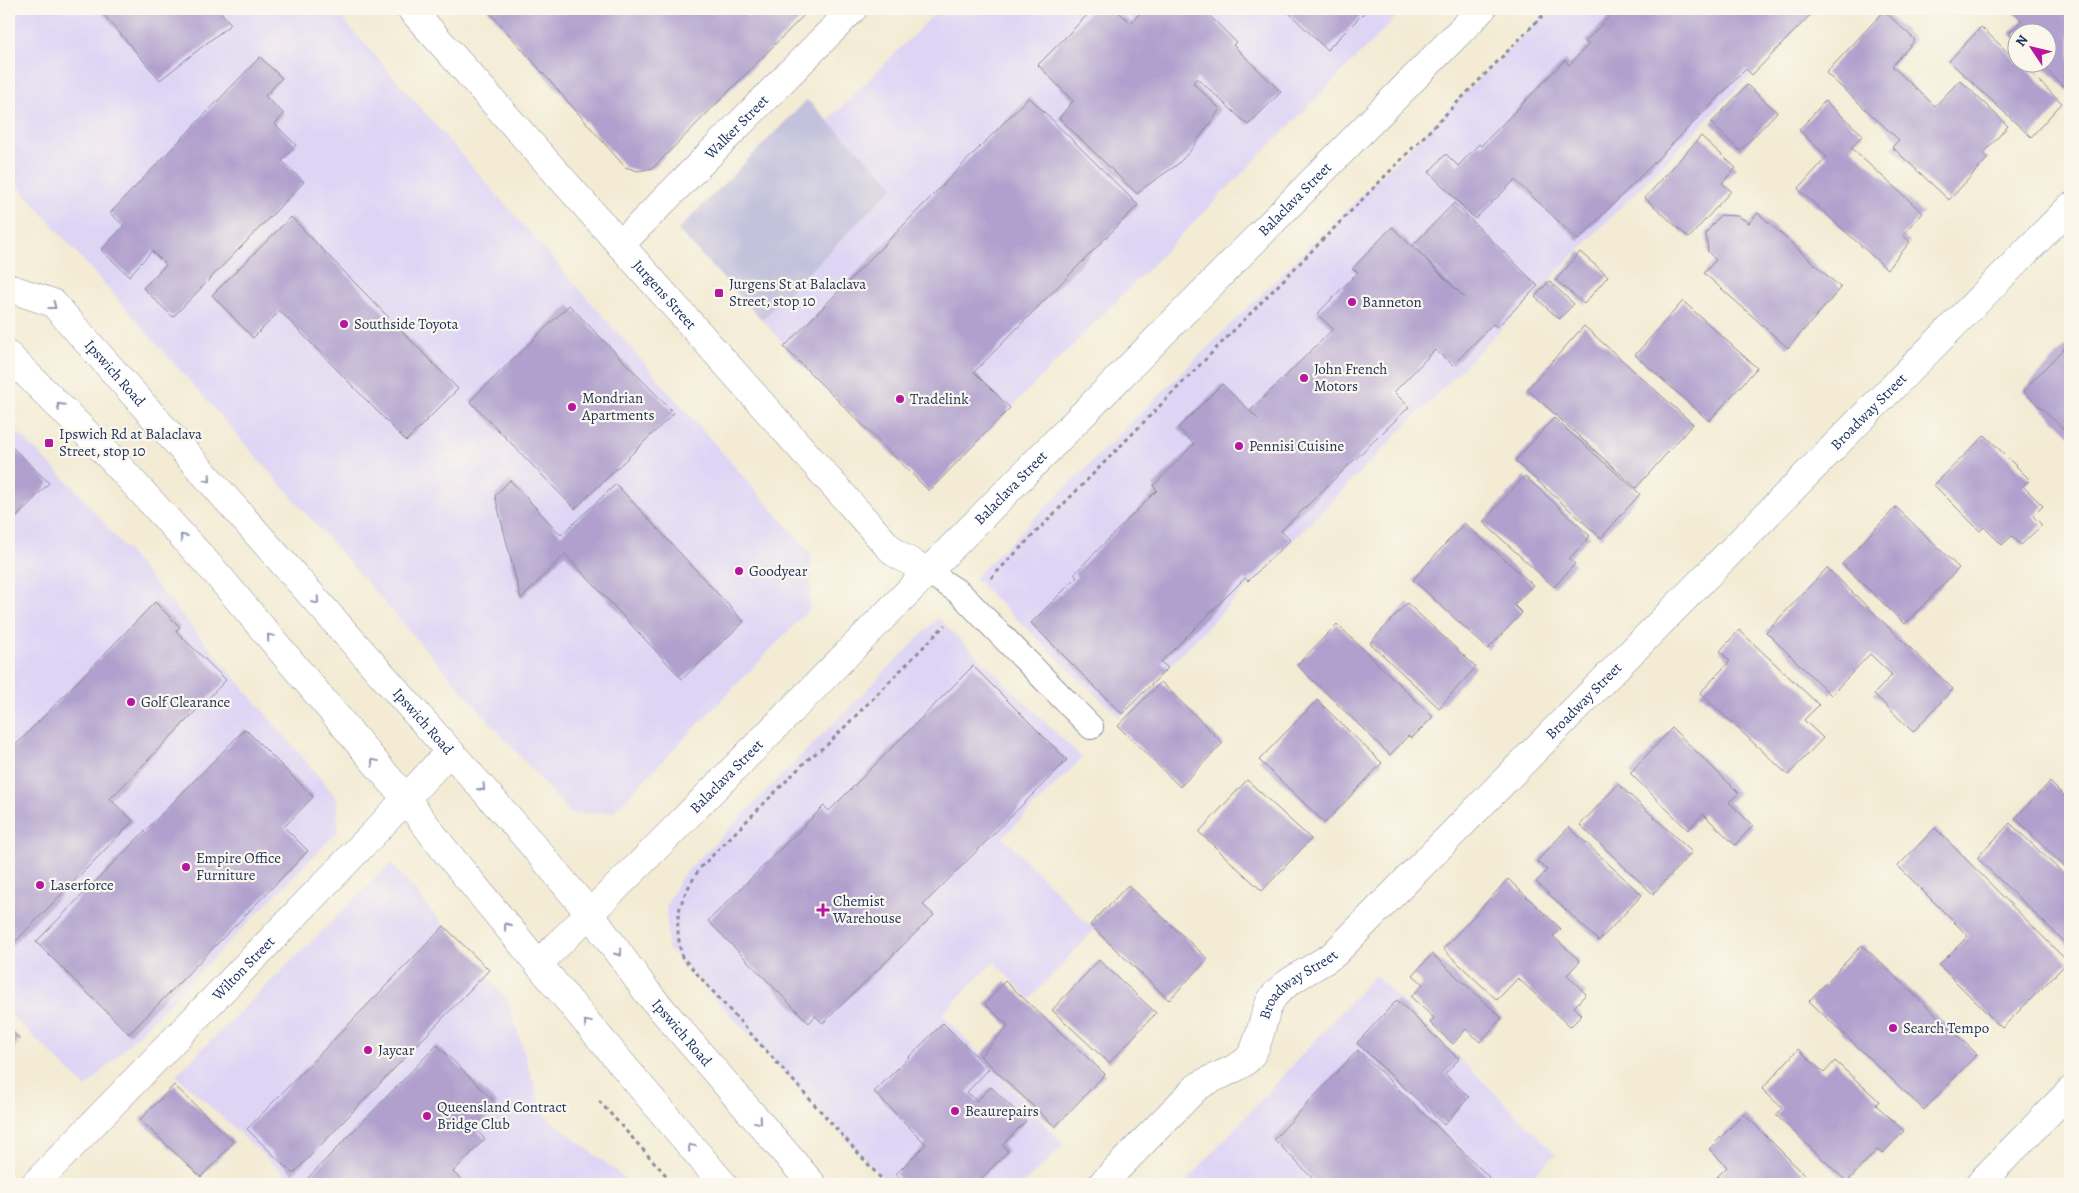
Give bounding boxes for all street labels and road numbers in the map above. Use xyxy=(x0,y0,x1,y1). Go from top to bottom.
street label: Walker Street xyxy=(700,90,773,164)
street label: Balaclava Street xyxy=(1254,158,1336,241)
street label: Jurgens Street xyxy=(628,256,701,334)
street label: Ipswich Road xyxy=(80,335,151,411)
street label: Broadway Street xyxy=(1826,369,1911,454)
street label: Balaclava Street xyxy=(970,446,1052,529)
street label: Broadway Street xyxy=(1541,658,1626,744)
street label: Ipswich Road xyxy=(388,684,459,760)
street label: Balaclava Street xyxy=(685,735,768,818)
street label: Wilton Street xyxy=(207,932,279,1005)
street label: Broadway Street xyxy=(1254,946,1342,1022)
street label: Ipswich Road xyxy=(647,995,717,1071)

